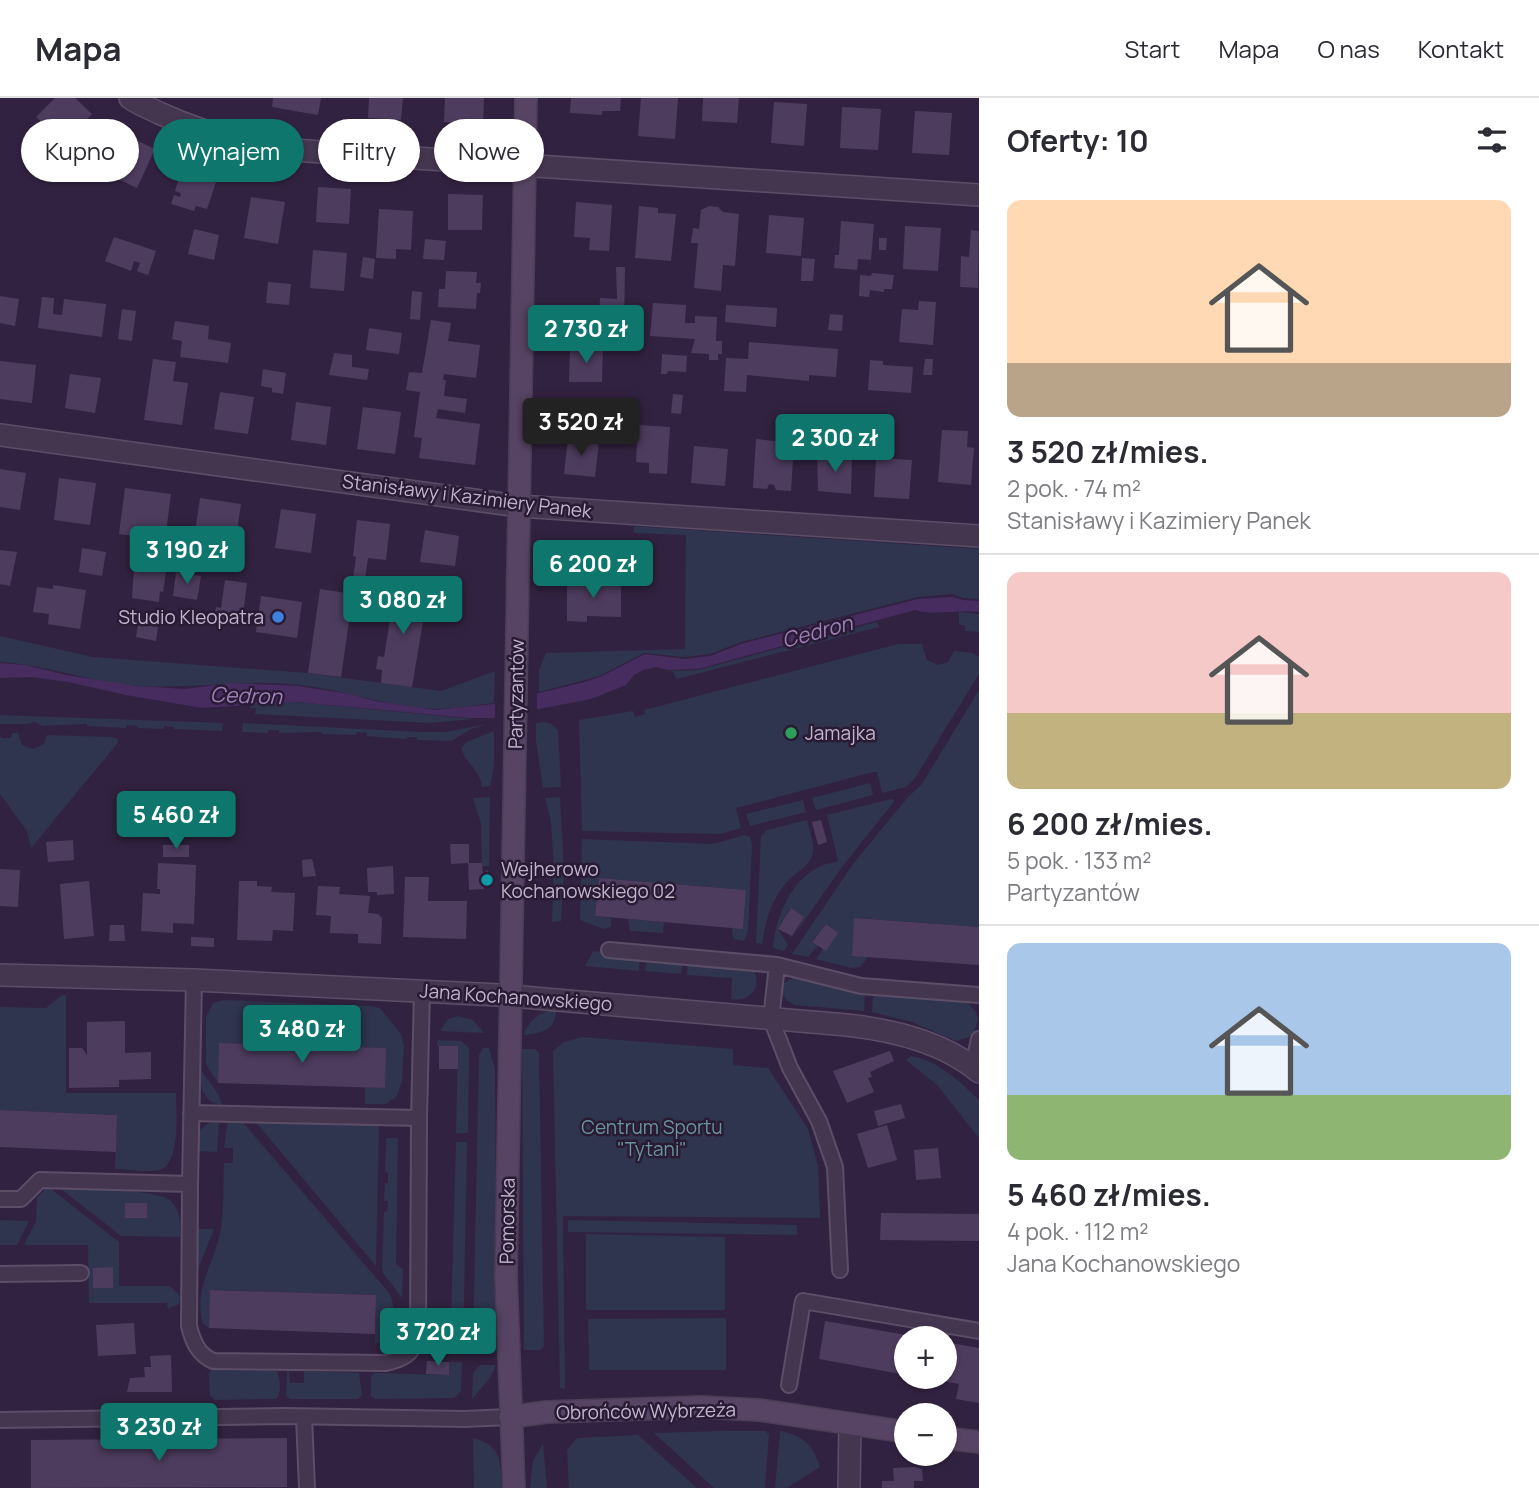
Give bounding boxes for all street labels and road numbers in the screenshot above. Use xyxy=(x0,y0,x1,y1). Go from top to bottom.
street label: Stanisławy i Kazimiery Panek xyxy=(341,468,594,524)
street label: Partyzantów xyxy=(502,638,530,749)
street label: Jana Kochanowskiego xyxy=(419,977,613,1017)
street label: Pomorska xyxy=(493,1178,521,1264)
street label: Obrońców Wybrzeża xyxy=(556,1396,736,1426)

